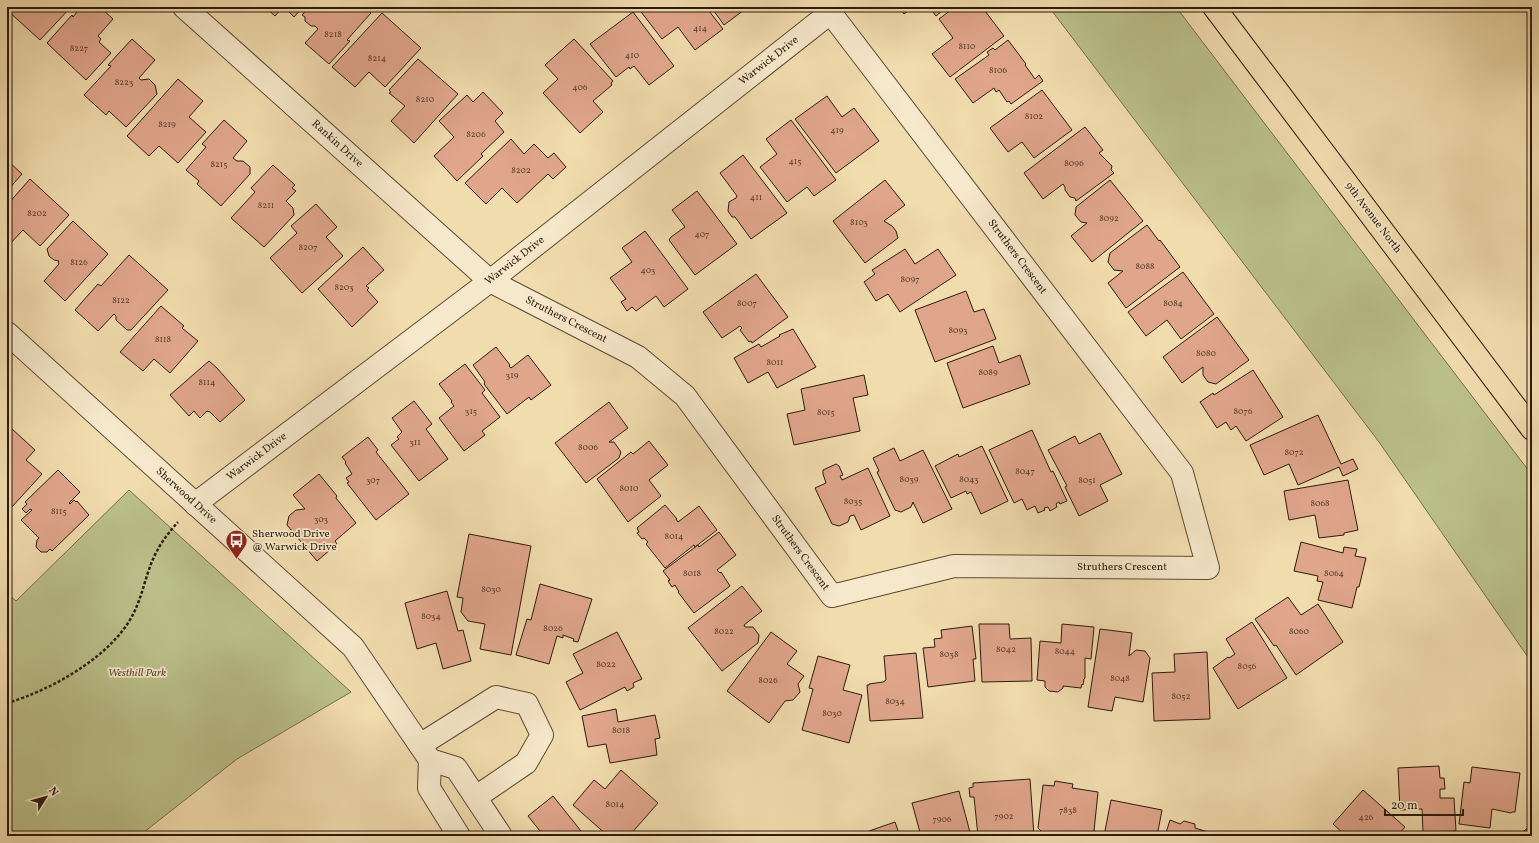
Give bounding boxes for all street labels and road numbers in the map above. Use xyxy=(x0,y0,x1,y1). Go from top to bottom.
street label: Warwick Drive xyxy=(736,33,802,89)
street label: Rankin Drive xyxy=(308,117,366,171)
street label: 9th Avenue North xyxy=(1341,179,1405,257)
street label: Struthers Crescent xyxy=(984,216,1050,298)
street label: Warwick Drive xyxy=(482,233,548,289)
street label: Struthers Crescent xyxy=(522,293,610,347)
street label: Warwick Drive xyxy=(224,429,290,485)
street label: Sherwood Drive xyxy=(152,464,220,528)
street label: Struthers Crescent xyxy=(767,512,833,594)
street label: Struthers Crescent xyxy=(1077,560,1167,575)

